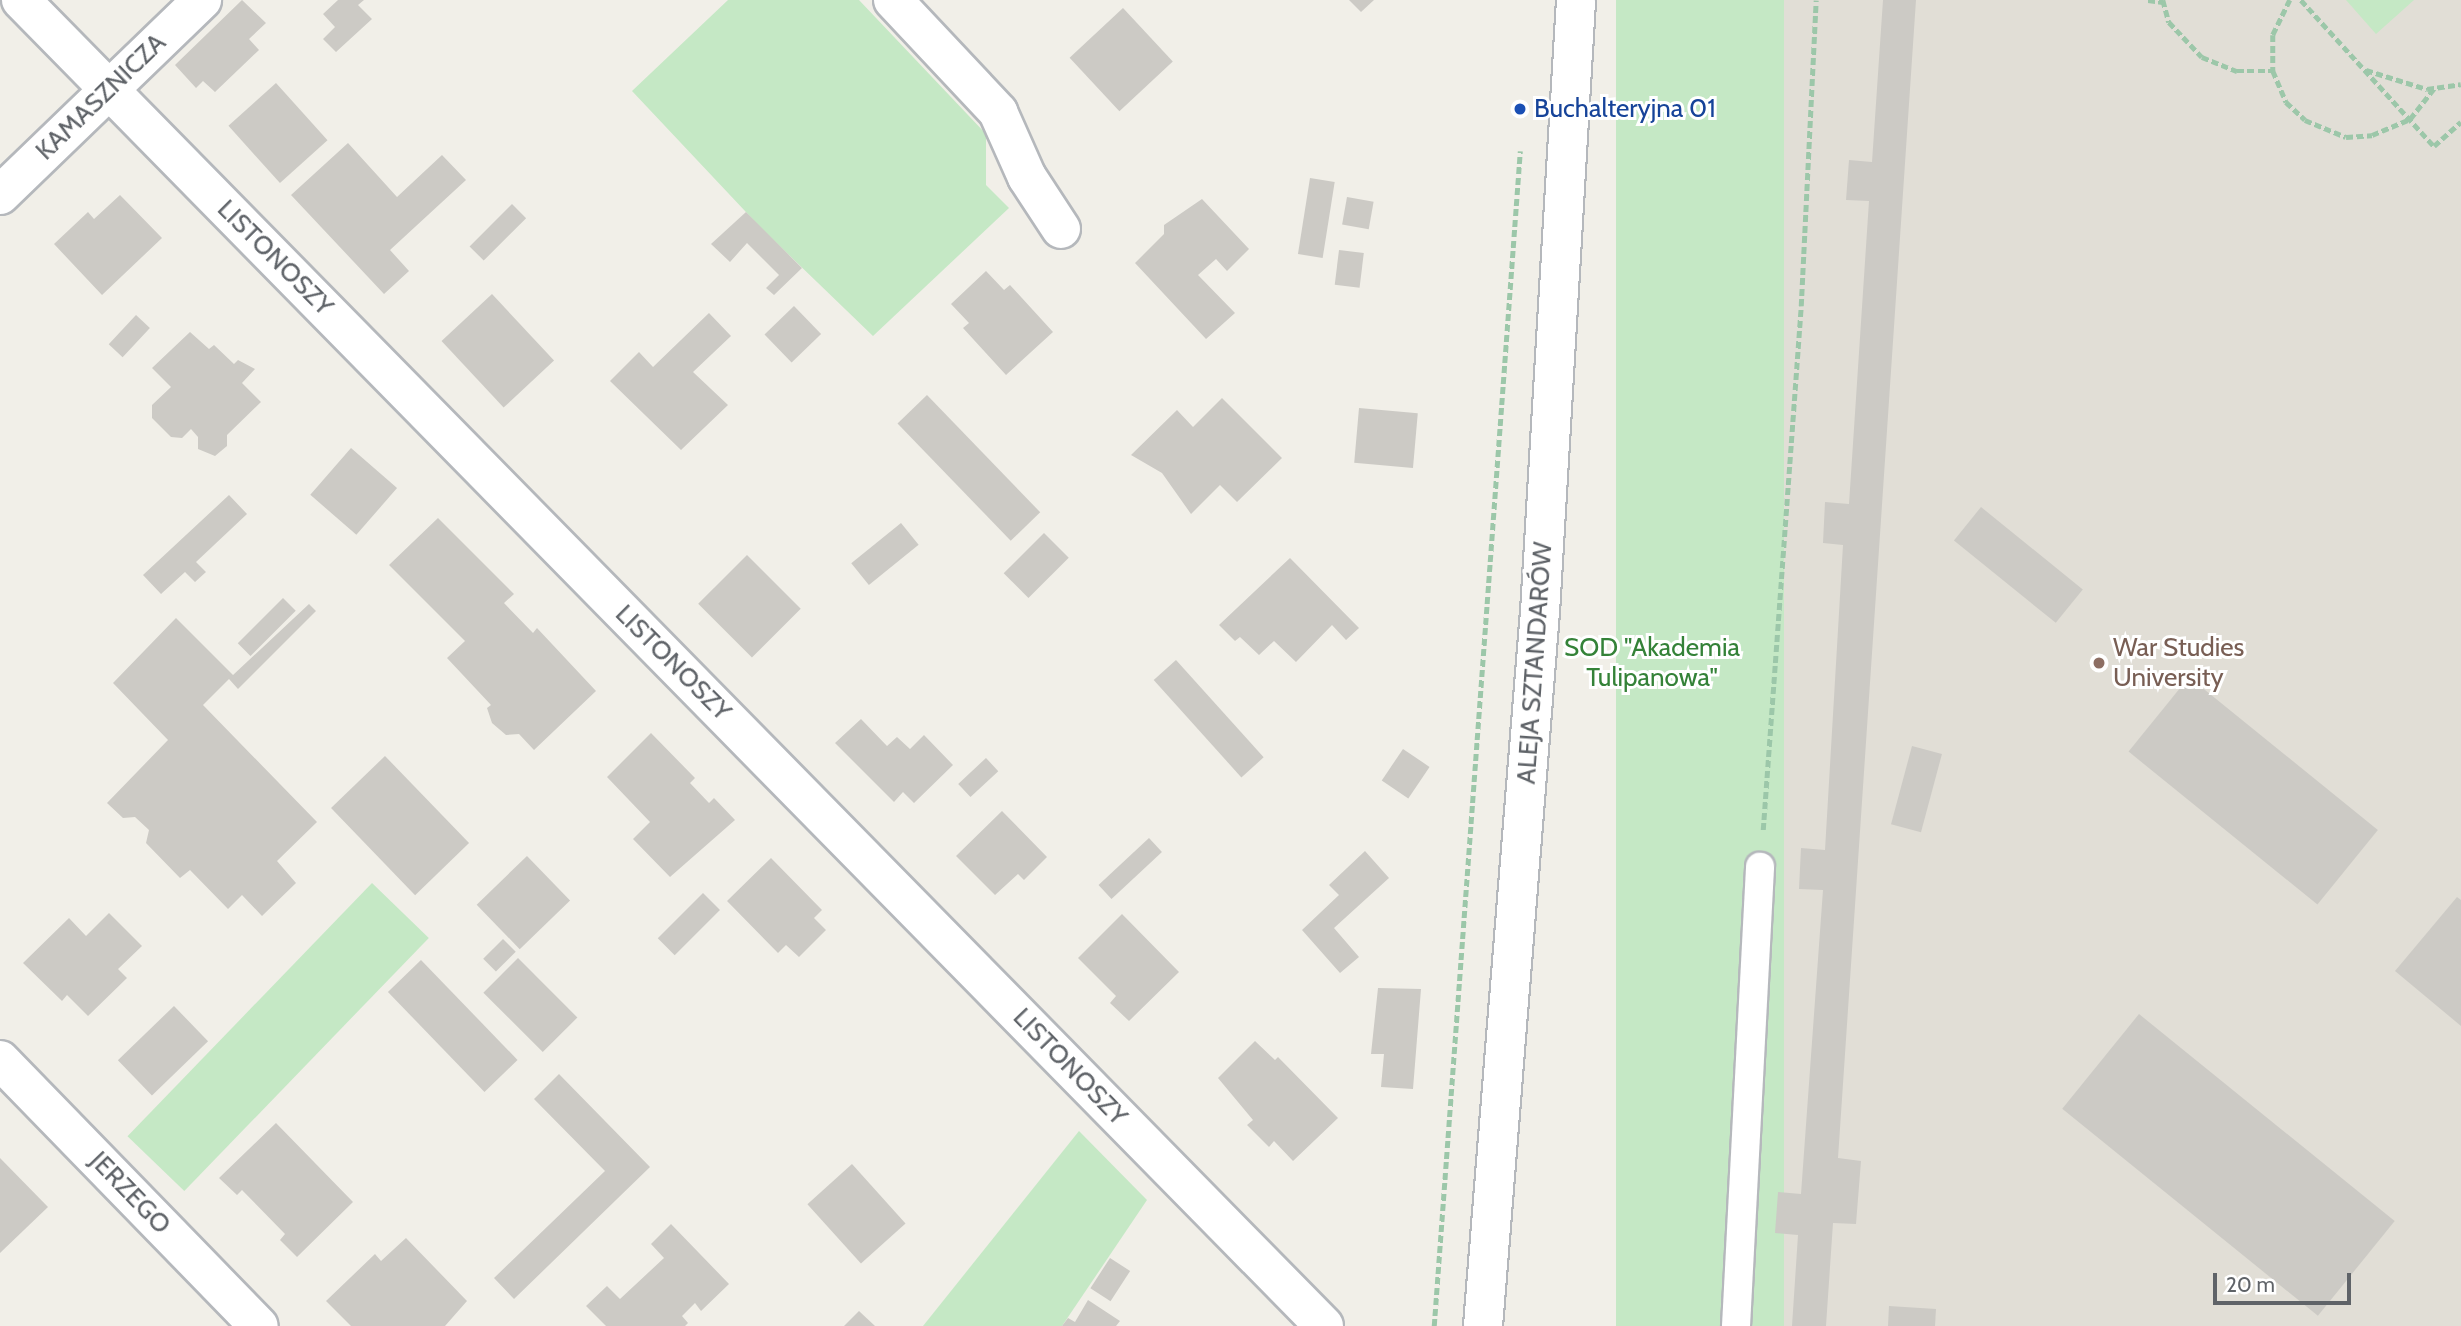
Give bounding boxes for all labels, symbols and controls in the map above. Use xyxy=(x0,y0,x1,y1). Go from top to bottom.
street label: KAMASZNICZA xyxy=(30,27,172,167)
place label: Buchalteryjna 01 xyxy=(1534,93,1716,125)
marker: Buchalteryjna 01 xyxy=(1512,101,1528,117)
street label: LISTONOSZY xyxy=(211,194,339,322)
street label: ALEJA SZTANDARÓW xyxy=(1511,541,1559,785)
street label: LISTONOSZY xyxy=(609,599,737,727)
park label: SOD "Akademia Tulipanowa" xyxy=(1564,632,1740,694)
place label: War Studies University xyxy=(2113,632,2244,694)
marker: War Studies University xyxy=(2091,655,2107,671)
street label: LISTONOSZY xyxy=(1006,1002,1134,1132)
street label: JERZEGO xyxy=(83,1145,177,1241)
scale bar xyxy=(2216,1260,2354,1304)
text: 20 m xyxy=(2226,1272,2275,1297)

